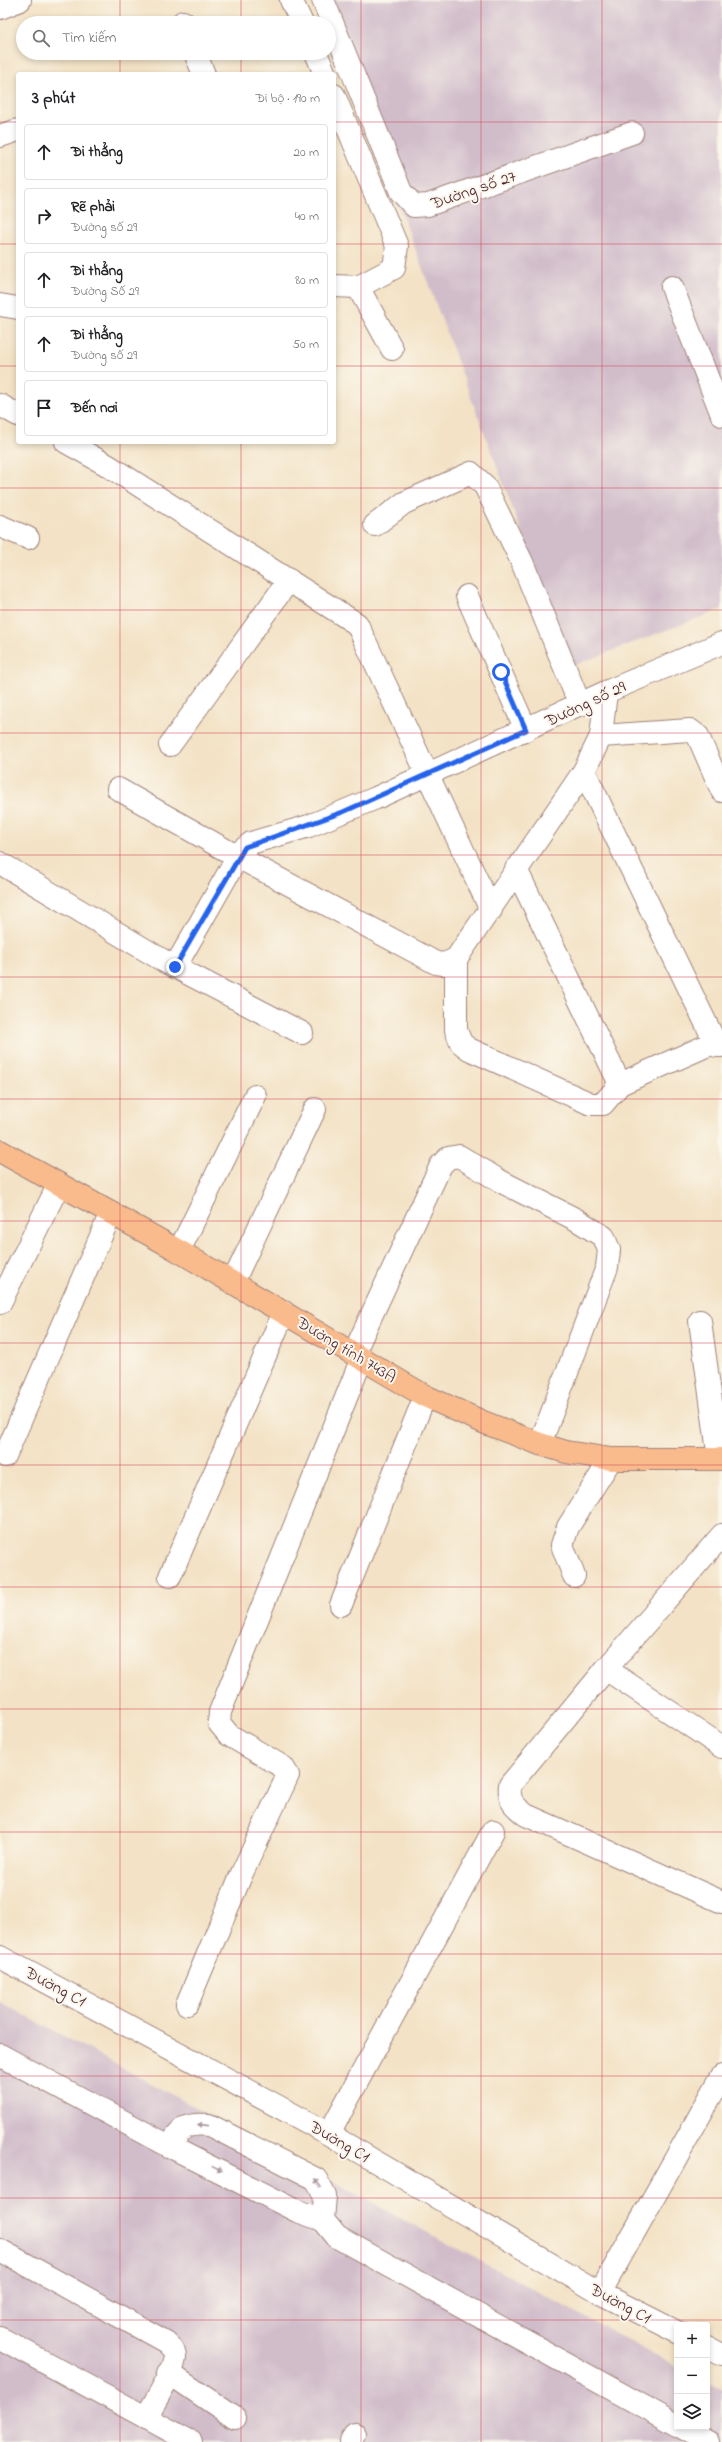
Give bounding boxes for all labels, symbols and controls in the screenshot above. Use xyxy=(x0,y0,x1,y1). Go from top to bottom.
search box xyxy=(16,16,336,60)
icon: search xyxy=(30,27,52,49)
text: Tìm kiếm xyxy=(62,27,116,49)
text: 3 phút xyxy=(32,86,75,111)
text: Đi bộ · 190 m xyxy=(255,89,320,108)
icon: ahead xyxy=(33,141,55,163)
text: Đi thẳng xyxy=(71,141,123,163)
text: 20 m xyxy=(294,143,319,162)
street label: Đường số 27 xyxy=(427,164,520,219)
text: Rẽ phải xyxy=(71,196,115,218)
icon: right xyxy=(33,205,55,227)
text: 40 m xyxy=(295,207,319,226)
text: Đường số 29 xyxy=(71,218,137,237)
text: Đi thẳng xyxy=(71,260,123,282)
icon: ahead xyxy=(33,269,55,291)
text: 80 m xyxy=(295,271,319,290)
text: Đường Số 29 xyxy=(71,282,139,301)
text: Đi thẳng xyxy=(71,324,123,346)
icon: ahead xyxy=(33,333,55,355)
text: 50 m xyxy=(293,335,319,354)
text: Đường số 29 xyxy=(71,346,137,365)
icon: arrive xyxy=(33,397,55,419)
text: Đến nơi xyxy=(71,397,118,419)
route start xyxy=(492,663,510,681)
street label: Đường số 29 xyxy=(540,675,631,736)
route end xyxy=(166,958,184,976)
street label: Đường tỉnh 743A xyxy=(290,1310,401,1392)
street label: Đường C1 xyxy=(18,1960,91,2016)
street label: Đường C1 xyxy=(303,2114,375,2172)
one-way arrow xyxy=(197,2121,209,2128)
one-way arrow xyxy=(211,2166,223,2172)
one-way arrow xyxy=(314,2177,322,2188)
street label: Đường C1 xyxy=(583,2277,656,2333)
map controls xyxy=(674,2322,710,2430)
button: + xyxy=(674,2322,710,2358)
button: − xyxy=(674,2358,710,2394)
button: layers xyxy=(674,2394,710,2430)

